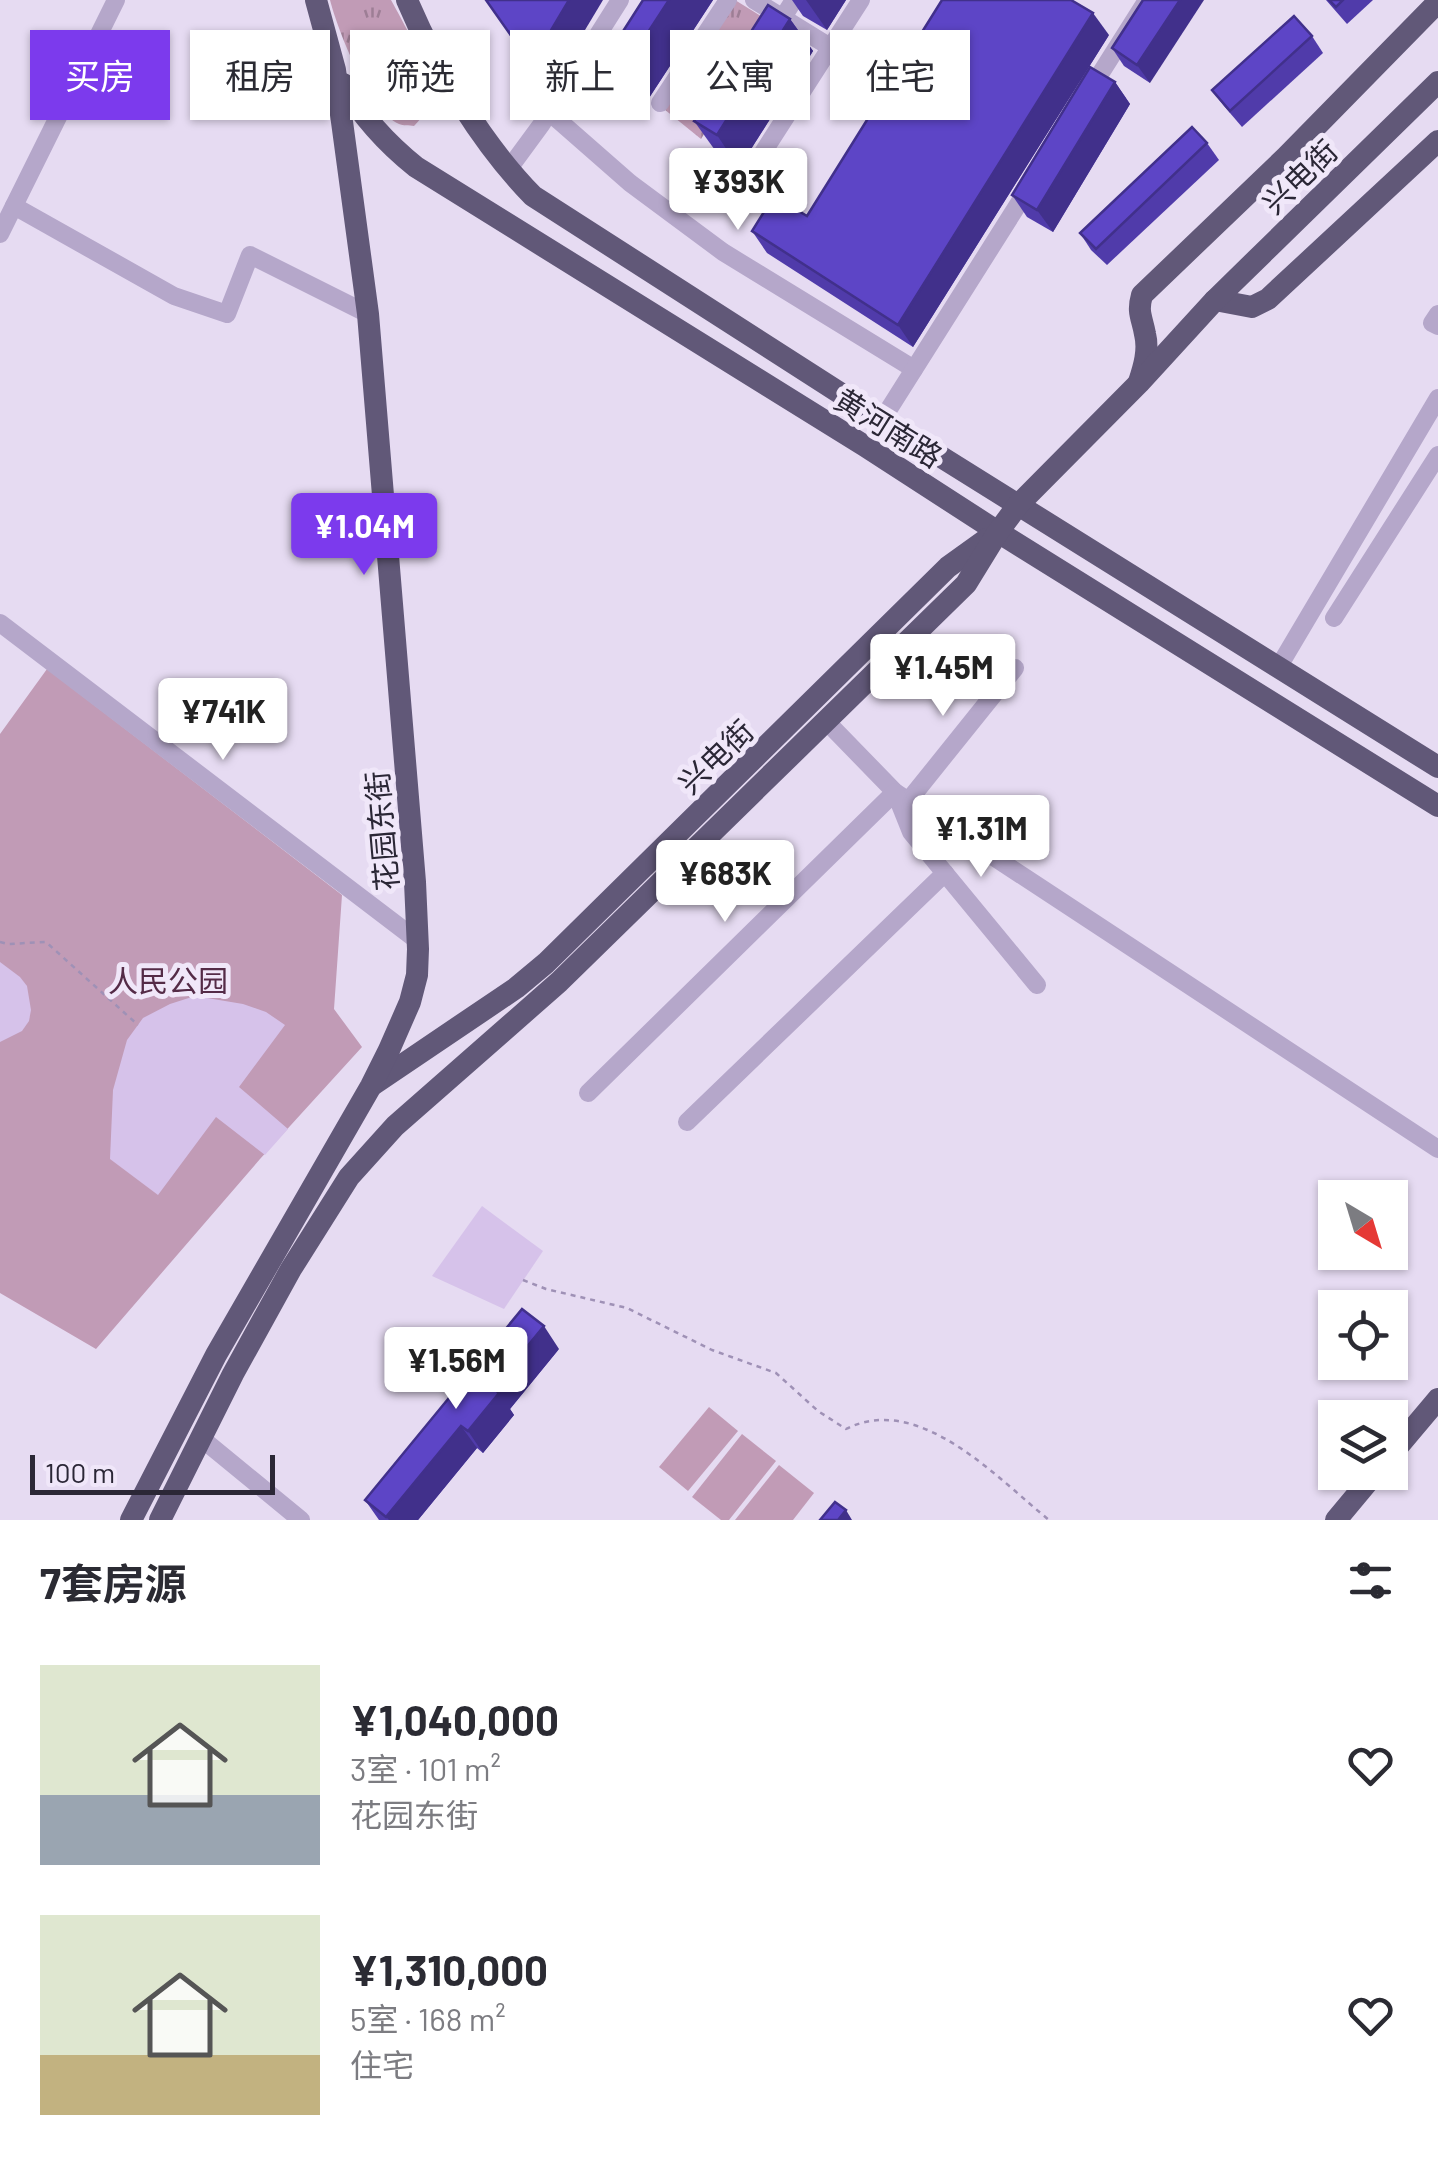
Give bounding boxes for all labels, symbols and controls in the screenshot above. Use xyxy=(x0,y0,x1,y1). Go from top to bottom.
chip: 买房 xyxy=(30,30,170,120)
chip: 租房 xyxy=(190,30,330,120)
chip: 筛选 xyxy=(350,30,490,120)
chip: 新上 xyxy=(510,30,650,120)
chip: 公寓 xyxy=(670,30,810,120)
chip: 住宅 xyxy=(830,30,970,120)
street label: 兴电街 xyxy=(1254,132,1344,220)
pin: ¥393K xyxy=(668,148,808,233)
text: ¥393K xyxy=(691,161,785,199)
street label: 黄河南路 xyxy=(829,380,949,474)
pin: ¥1.04M xyxy=(283,493,445,578)
text: ¥1.04M xyxy=(313,506,415,544)
pin: ¥1.45M xyxy=(862,634,1024,719)
text: ¥1.45M xyxy=(892,647,994,685)
pin: ¥741K xyxy=(153,678,293,763)
text: ¥741K xyxy=(180,691,266,729)
street label: 兴电街 xyxy=(670,712,760,800)
street label: 花园东街 xyxy=(358,770,404,892)
pin: ¥1.31M xyxy=(900,795,1062,880)
text: ¥1.31M xyxy=(934,808,1028,846)
pin: ¥683K xyxy=(655,840,795,925)
text: ¥683K xyxy=(678,853,772,891)
park label: 人民公园 xyxy=(108,962,228,998)
north arrow xyxy=(1318,1180,1408,1270)
map controls xyxy=(1318,1180,1408,1490)
button: locate xyxy=(1318,1290,1408,1380)
pin: ¥1.56M xyxy=(375,1327,537,1412)
text: ¥1.56M xyxy=(406,1340,506,1378)
button: layers xyxy=(1318,1400,1408,1490)
scale bar xyxy=(30,1450,275,1494)
text: 100 m xyxy=(45,1455,115,1489)
icon: filters xyxy=(1343,1553,1398,1608)
text: 7套房源 xyxy=(40,1557,187,1607)
text: ¥1,040,000 xyxy=(350,1694,559,1744)
icon: home xyxy=(120,1705,240,1825)
icon: heart xyxy=(1343,1738,1398,1793)
text: 3室 · 101 m² xyxy=(350,1749,501,1787)
text: 花园东街 xyxy=(350,1795,478,1833)
text: ¥1,310,000 xyxy=(350,1944,548,1994)
icon: home xyxy=(120,1955,240,2075)
icon: heart xyxy=(1343,1988,1398,2043)
text: 5室 · 168 m² xyxy=(350,1999,506,2037)
text: 住宅 xyxy=(350,2045,414,2083)

